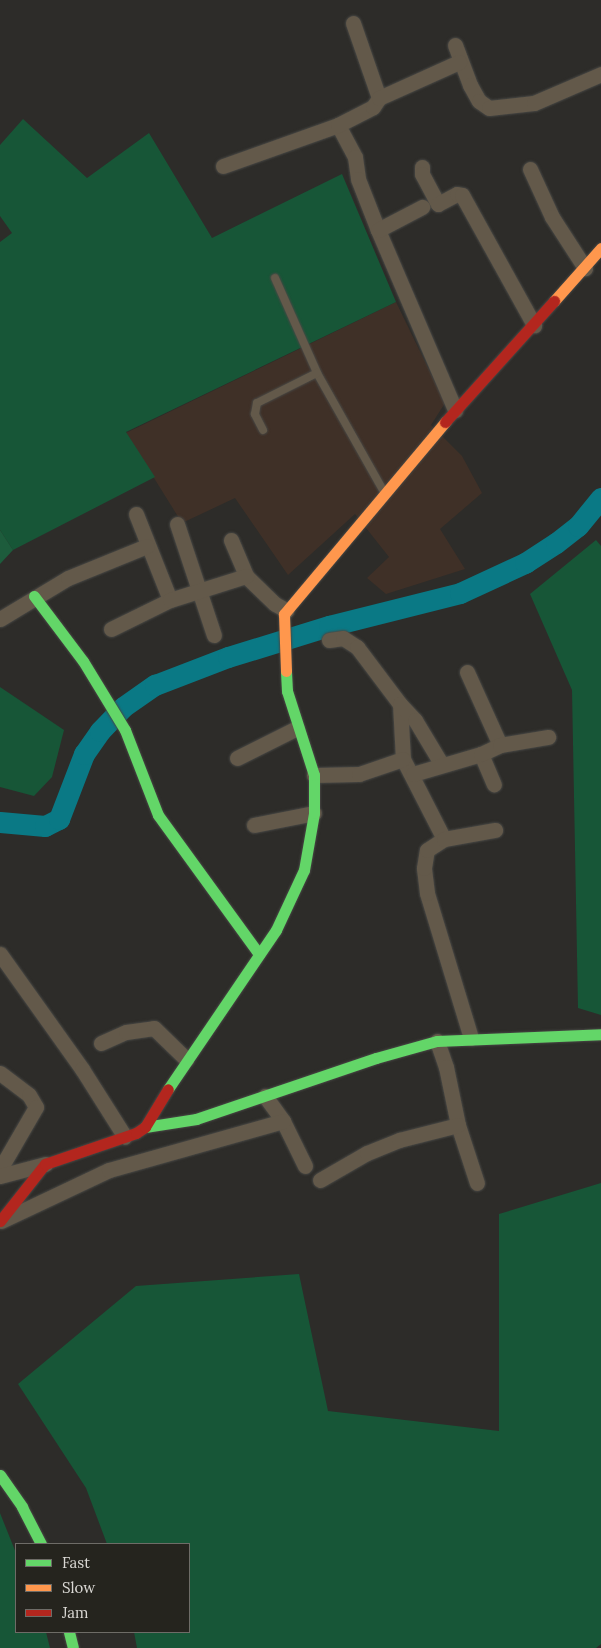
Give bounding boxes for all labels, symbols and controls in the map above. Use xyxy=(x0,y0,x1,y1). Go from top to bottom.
legend xyxy=(15,1543,190,1633)
text: Fast xyxy=(62,1553,90,1572)
text: Slow xyxy=(62,1578,95,1597)
text: Jam xyxy=(62,1603,89,1622)

